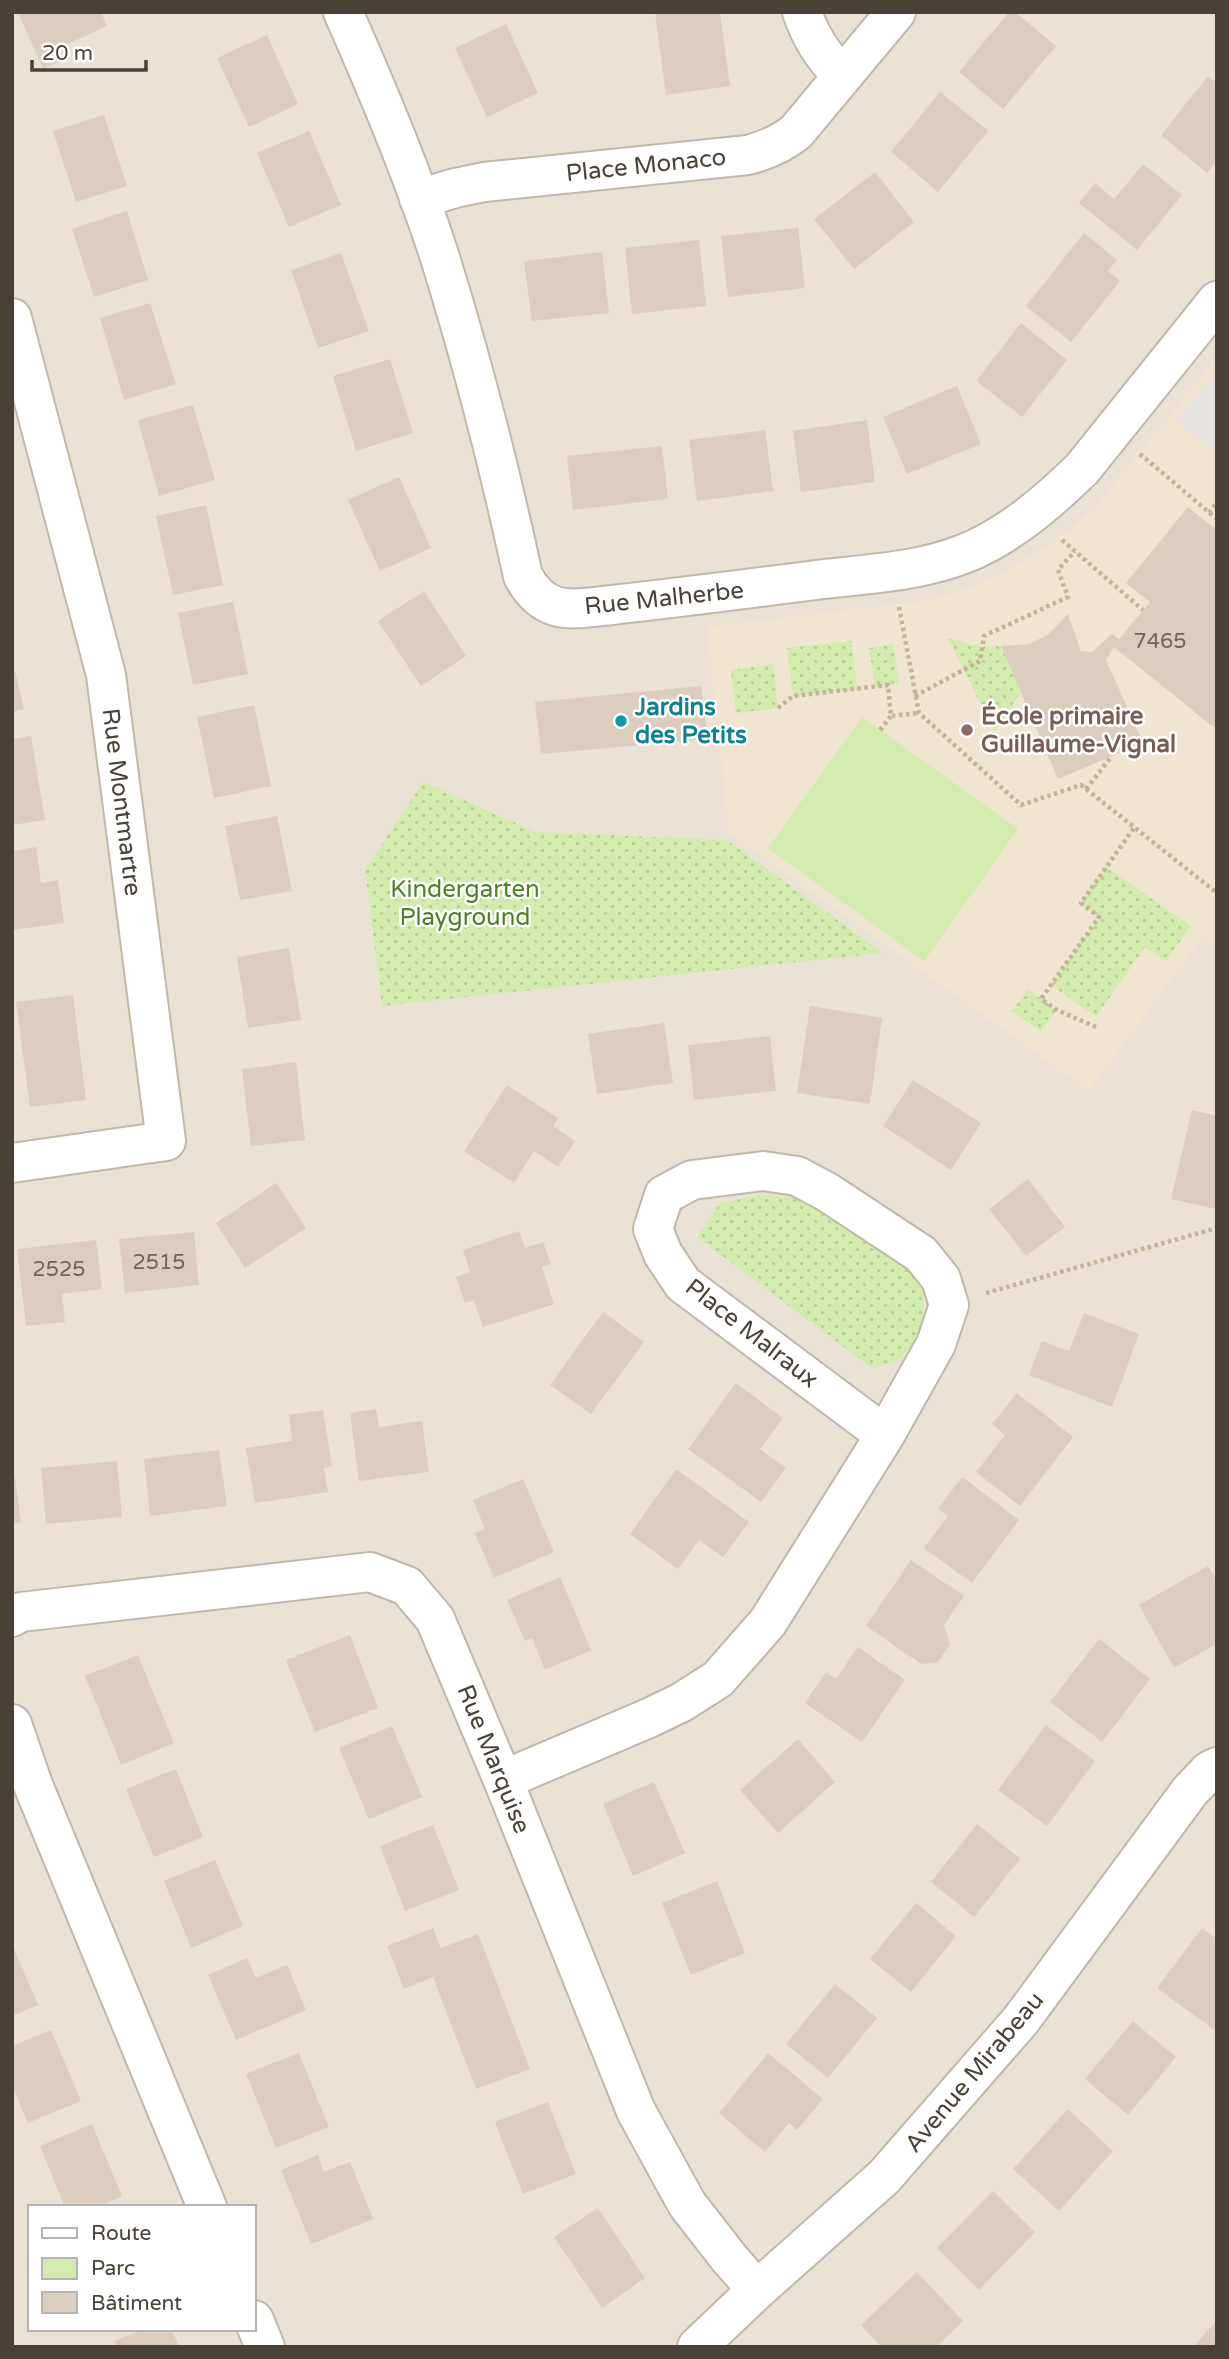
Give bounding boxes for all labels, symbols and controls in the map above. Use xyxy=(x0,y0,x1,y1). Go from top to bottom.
scale bar xyxy=(32,28,145,72)
text: 20 m xyxy=(42,41,93,66)
street label: Place Monaco xyxy=(565,143,728,188)
street label: Rue Malherbe xyxy=(583,576,745,621)
house number: 7465 xyxy=(1134,629,1186,654)
place label: Jardins des Petits xyxy=(634,693,747,750)
place label: École primaire Guillaume-Vignal xyxy=(981,701,1176,759)
street label: Rue Montmartre xyxy=(96,707,147,898)
marker: Jardins des Petits xyxy=(613,713,629,729)
marker: École primaire Guillaume-Vignal xyxy=(959,722,975,738)
park label: Kindergarten Playground xyxy=(390,875,540,932)
house number: 2515 xyxy=(133,1250,185,1275)
house number: 2525 xyxy=(33,1257,85,1282)
street label: Place Malraux xyxy=(680,1273,824,1394)
street label: Rue Marquise xyxy=(451,1681,537,1838)
street label: Avenue Mirabeau xyxy=(899,1986,1050,2158)
legend xyxy=(28,2205,256,2331)
text: Route xyxy=(91,2221,151,2246)
text: Parc xyxy=(91,2256,135,2281)
text: Bâtiment xyxy=(91,2291,182,2316)

